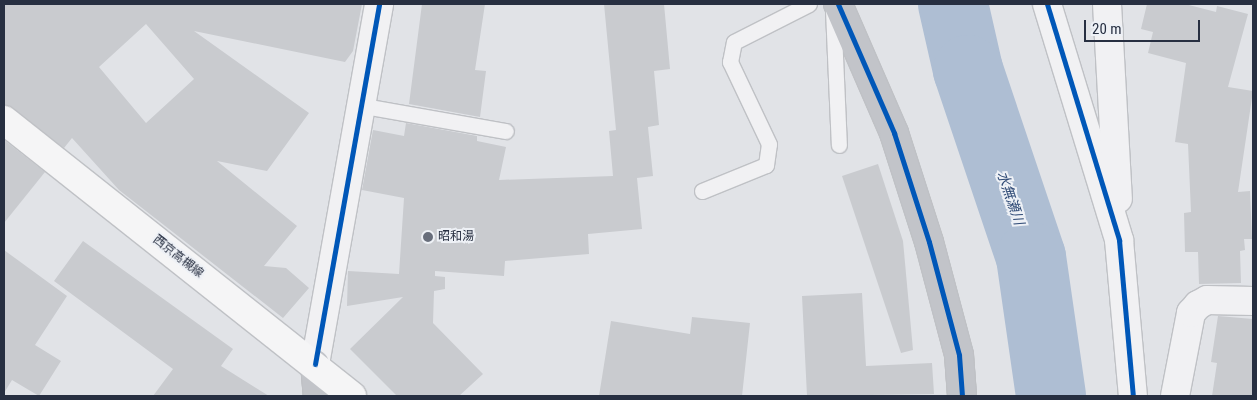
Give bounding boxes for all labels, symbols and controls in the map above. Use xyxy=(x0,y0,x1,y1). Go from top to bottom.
scale bar xyxy=(1087,10,1203,42)
text: 20 m xyxy=(1092,20,1122,38)
water label: 水無瀬川 xyxy=(994,169,1028,227)
place label: 昭和湯 xyxy=(438,230,474,244)
marker: 昭和湯 xyxy=(422,231,434,243)
street label: 西京高槻線 xyxy=(150,233,206,281)

